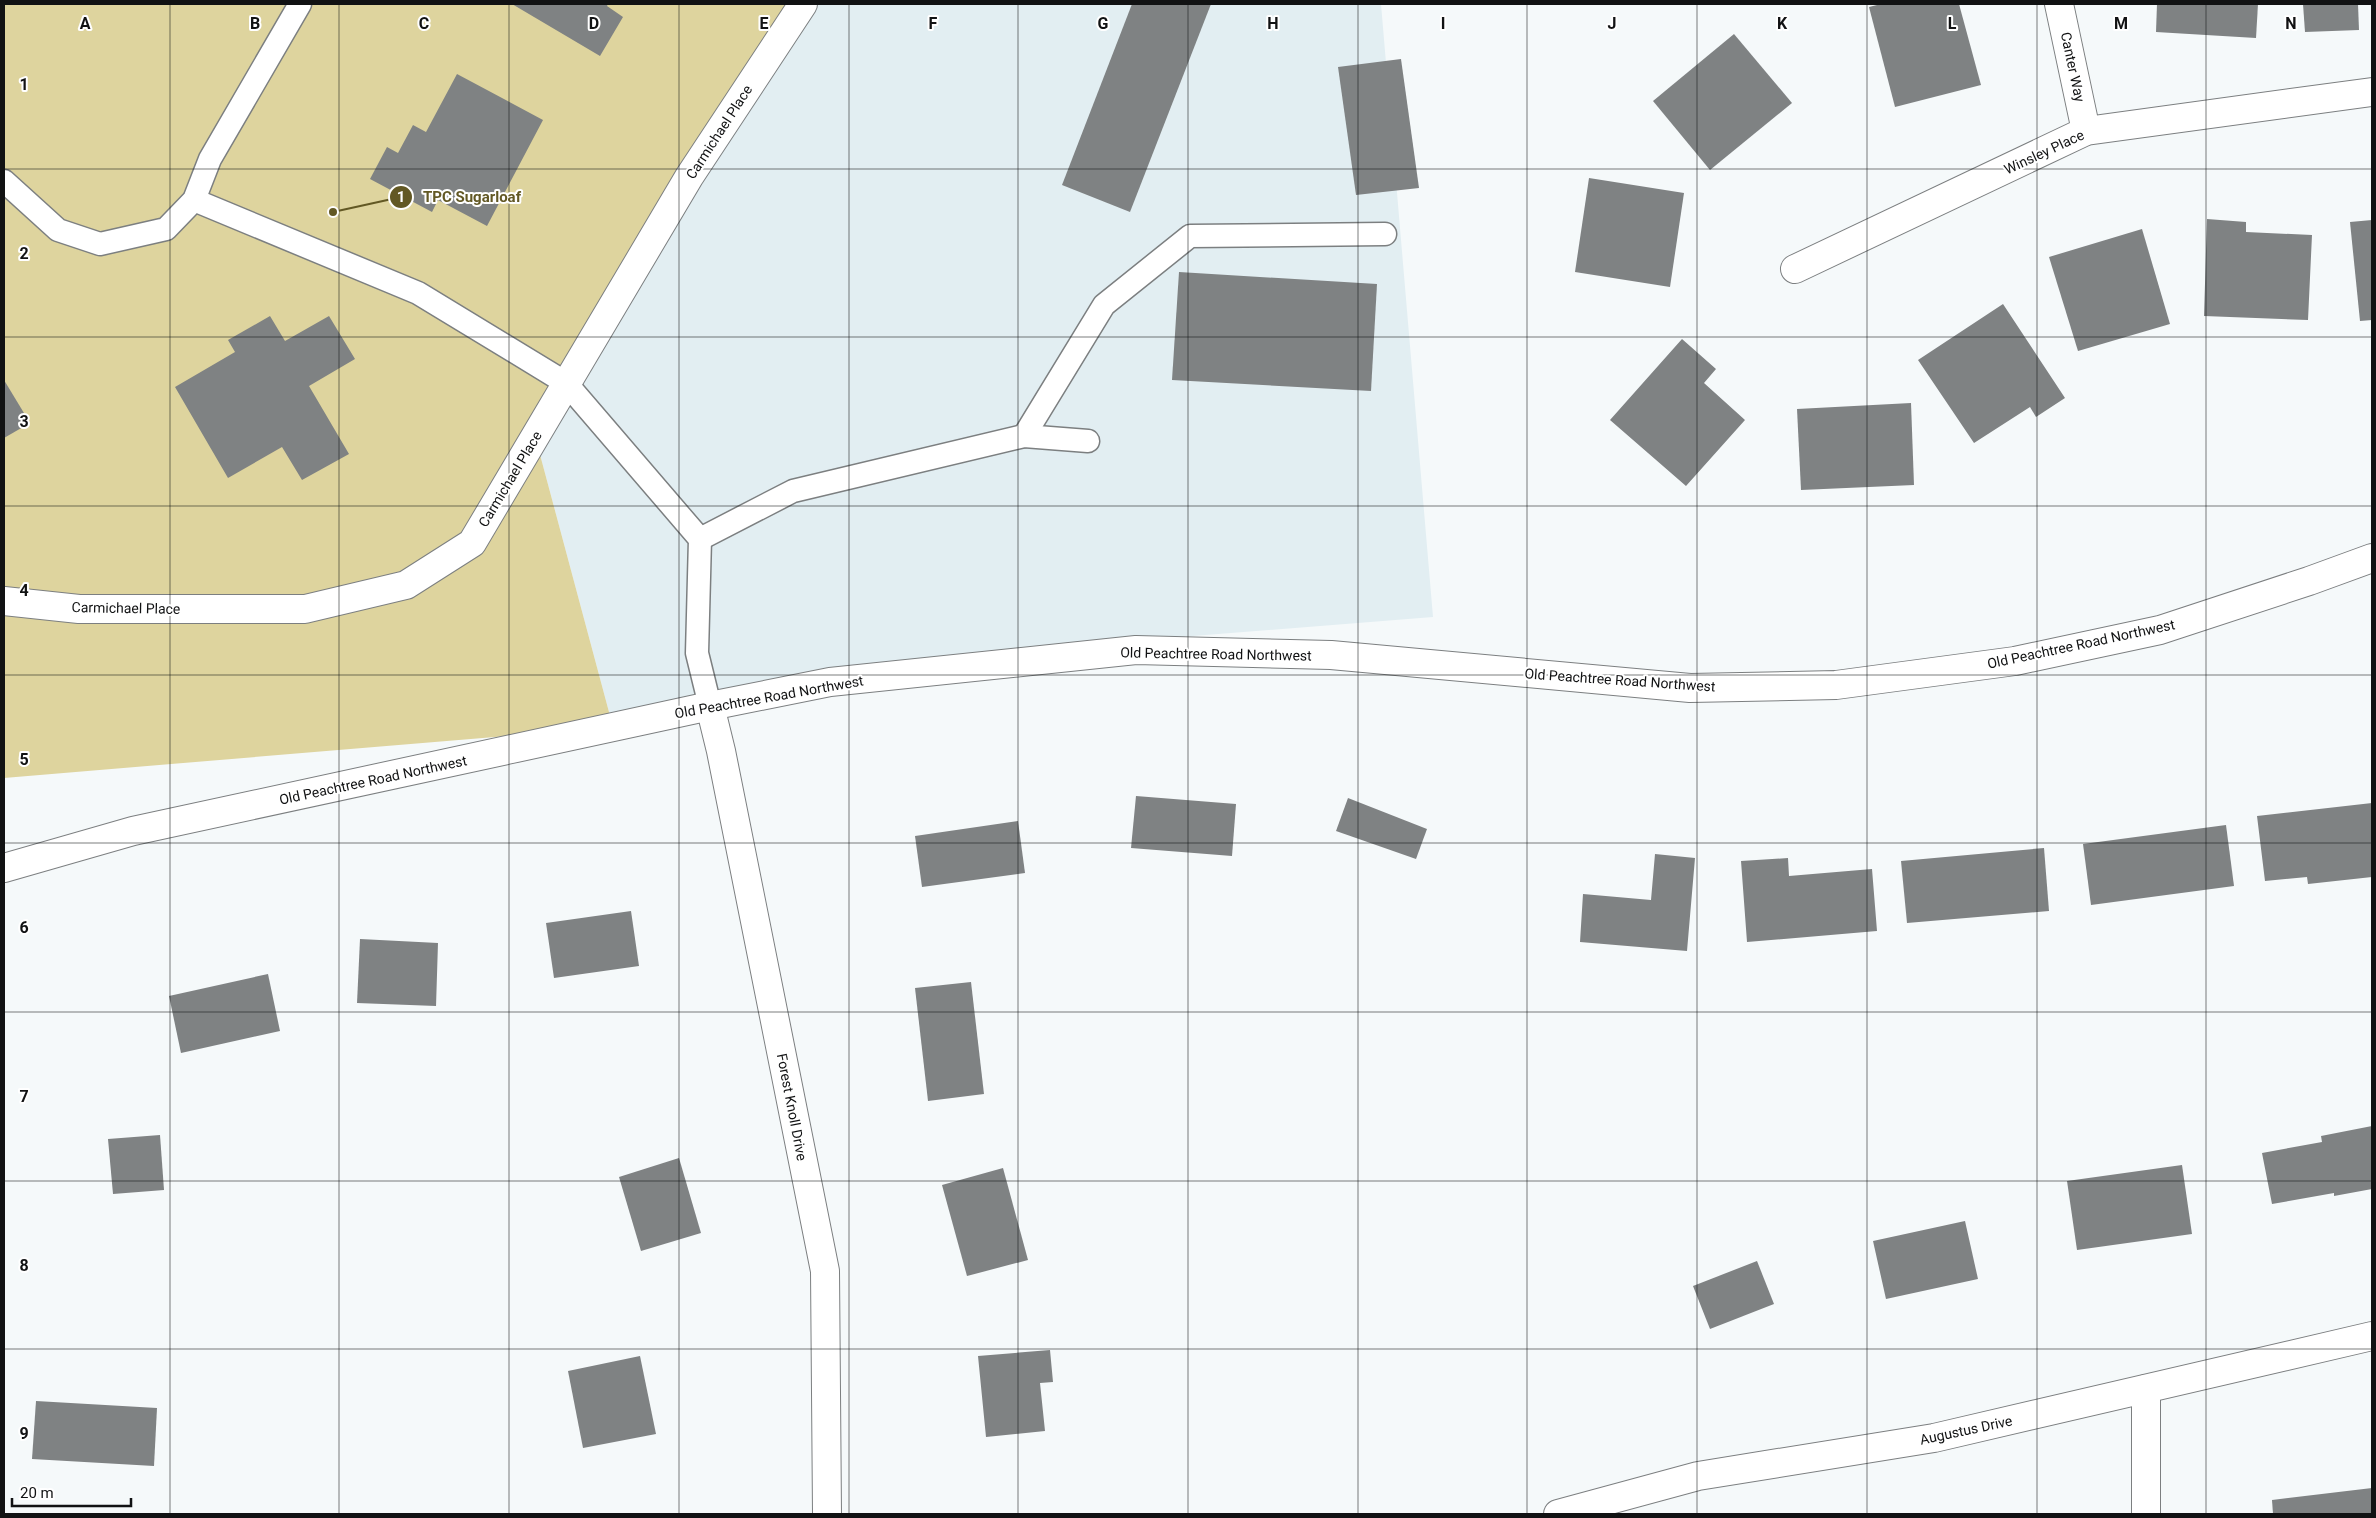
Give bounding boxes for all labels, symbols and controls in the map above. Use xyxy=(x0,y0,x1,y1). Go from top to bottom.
text: A xyxy=(80,14,91,33)
text: B xyxy=(250,14,260,33)
text: C xyxy=(419,14,429,33)
text: D xyxy=(589,14,599,33)
text: E xyxy=(760,14,769,33)
text: F xyxy=(929,14,938,33)
text: G xyxy=(1098,14,1109,33)
text: H xyxy=(1267,14,1279,33)
text: I xyxy=(1441,14,1445,33)
text: J xyxy=(1608,14,1616,33)
text: K xyxy=(1777,14,1788,33)
text: L xyxy=(1948,14,1957,33)
text: M xyxy=(2114,14,2128,33)
text: N xyxy=(2285,14,2297,33)
street label: Canter Way xyxy=(2058,31,2088,104)
text: 1 xyxy=(19,75,29,94)
street label: Carmichael Place xyxy=(683,82,755,182)
street label: Winsley Place xyxy=(2002,127,2086,177)
callout: TPC Sugarloaf xyxy=(388,182,531,212)
text: 1 xyxy=(397,188,405,206)
text: TPC Sugarloaf xyxy=(423,188,522,206)
text: 2 xyxy=(19,244,29,263)
text: 3 xyxy=(19,412,29,431)
street label: Carmichael Place xyxy=(475,428,545,530)
text: 4 xyxy=(19,581,29,600)
street label: Carmichael Place xyxy=(72,599,180,617)
street label: Old Peachtree Road Northwest xyxy=(1986,616,2177,672)
street label: Old Peachtree Road Northwest xyxy=(1120,644,1312,664)
street label: Old Peachtree Road Northwest xyxy=(1524,665,1716,695)
street label: Old Peachtree Road Northwest xyxy=(673,672,865,721)
text: 5 xyxy=(19,750,29,769)
street label: Old Peachtree Road Northwest xyxy=(278,752,469,808)
text: 6 xyxy=(19,918,29,937)
street label: Forest Knoll Drive xyxy=(774,1052,810,1162)
text: 7 xyxy=(19,1087,29,1106)
text: 8 xyxy=(19,1256,29,1275)
street label: Augustus Drive xyxy=(1918,1412,2014,1448)
text: 9 xyxy=(19,1424,29,1443)
scale bar xyxy=(12,1476,131,1508)
text: 20 m xyxy=(20,1484,54,1502)

